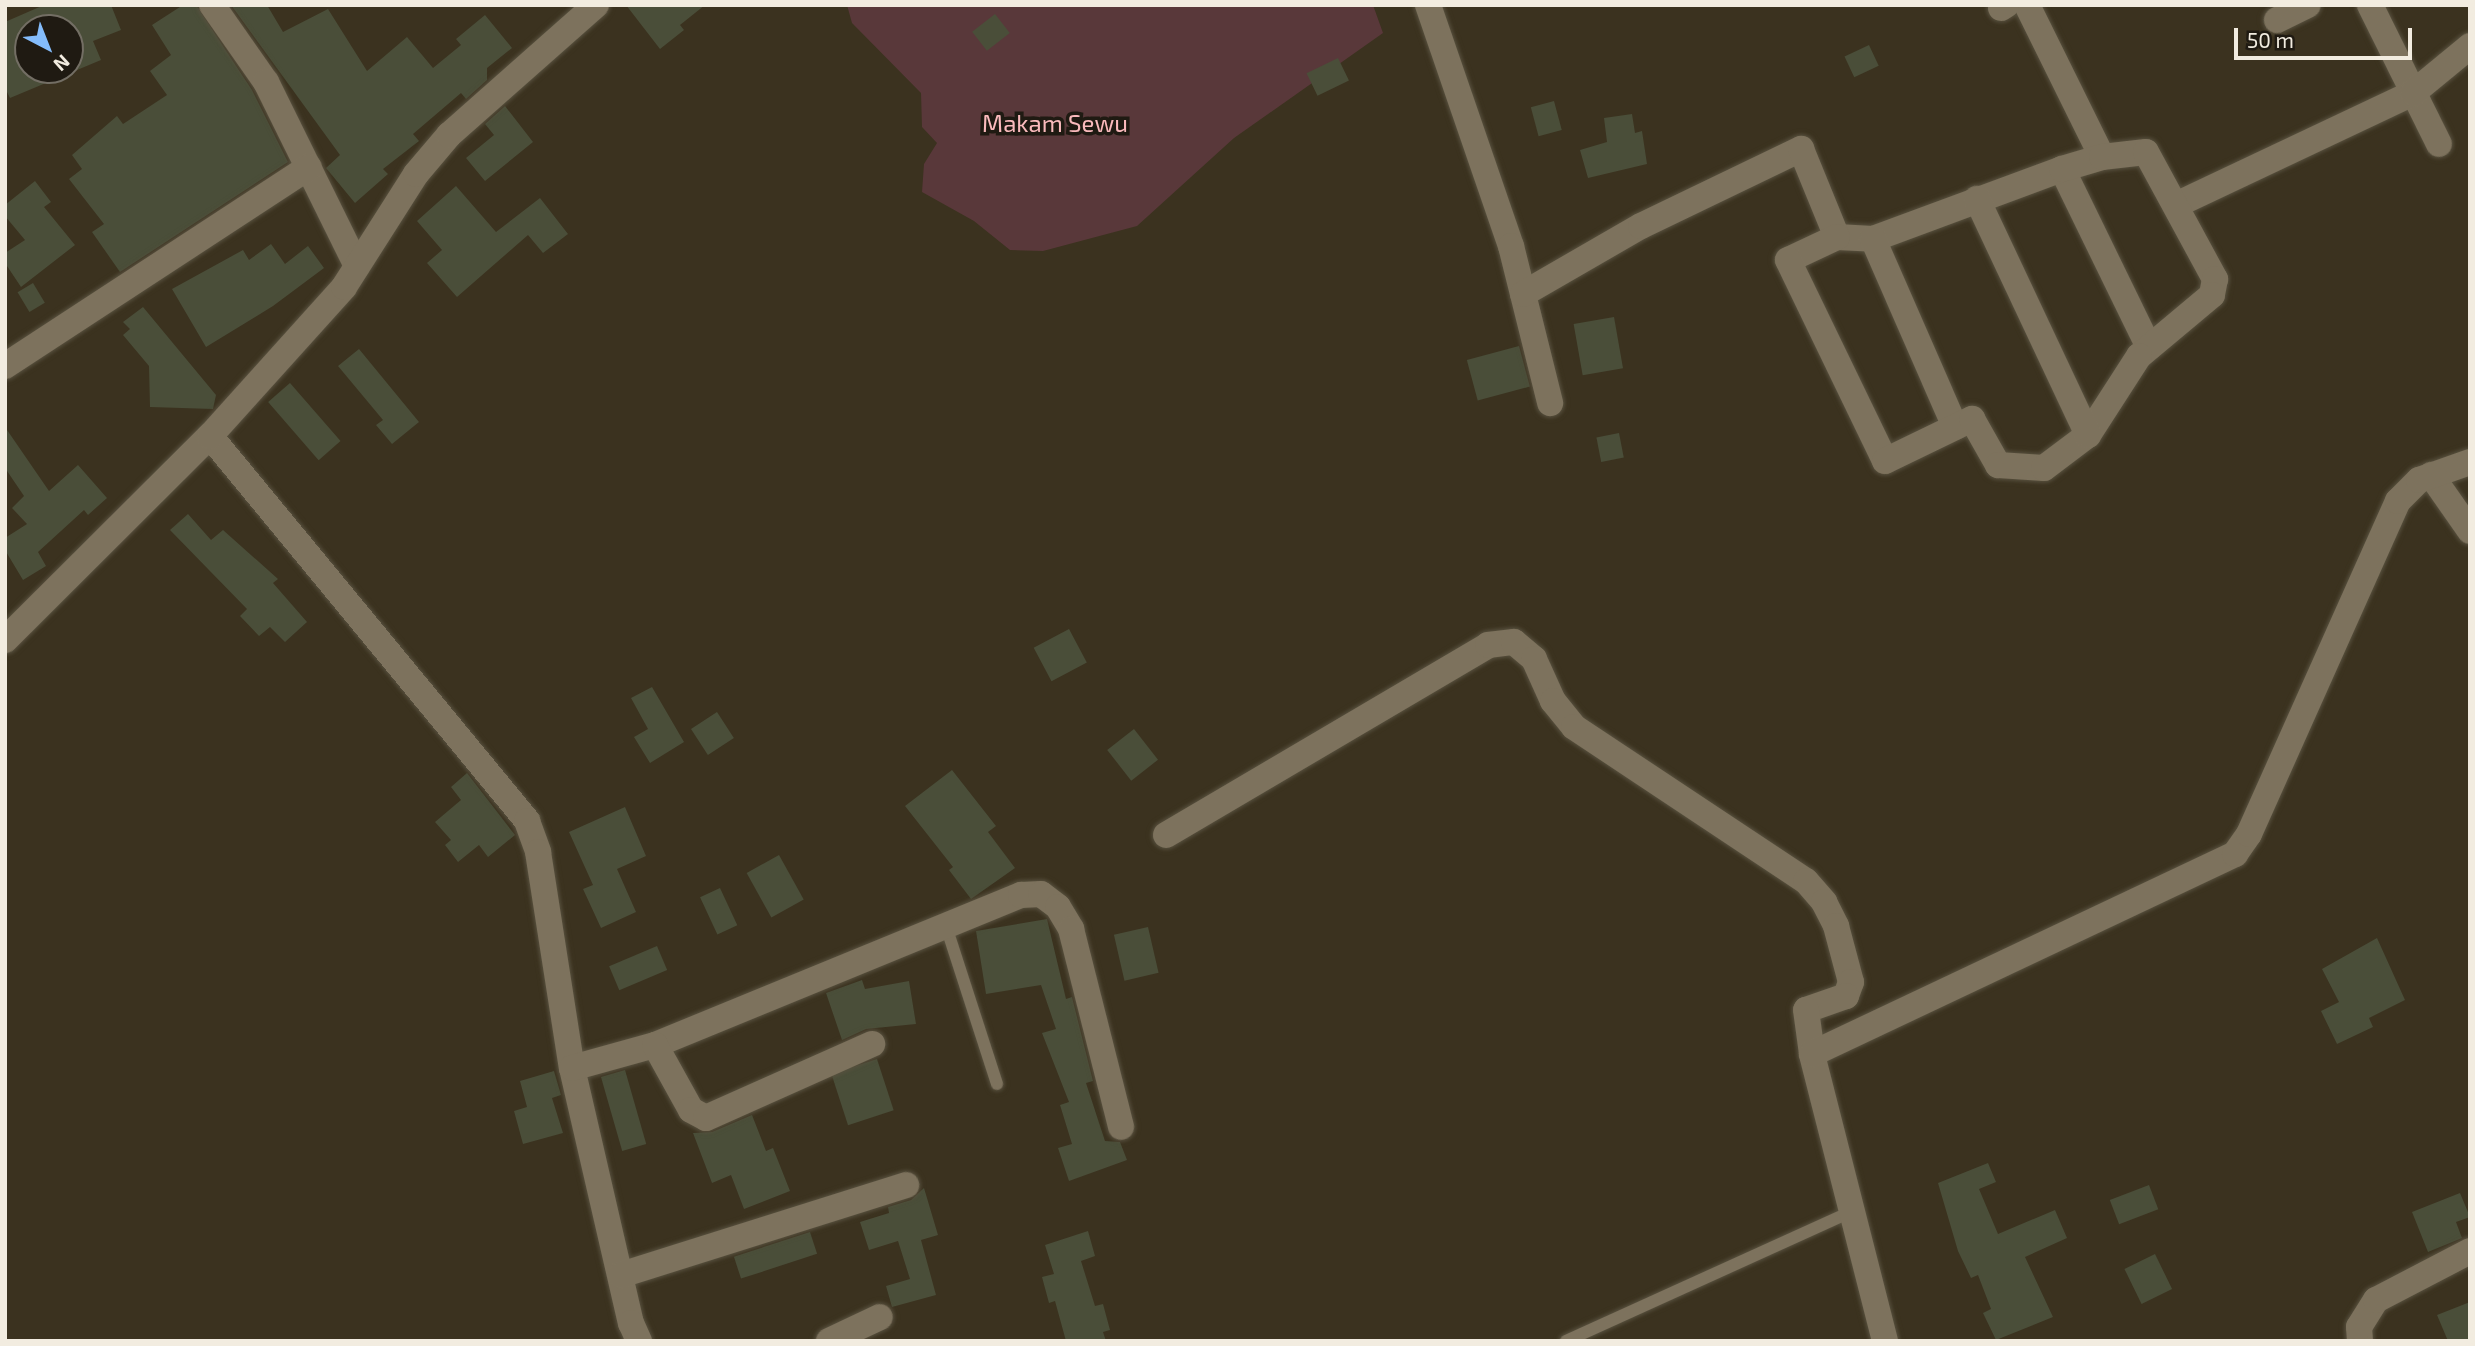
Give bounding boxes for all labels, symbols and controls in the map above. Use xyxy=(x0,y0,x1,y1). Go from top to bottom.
north arrow xyxy=(14,14,84,84)
scale bar xyxy=(2237,14,2416,58)
text: 50 m xyxy=(2247,27,2294,52)
text: N xyxy=(49,50,75,77)
park label: Makam Sewu xyxy=(982,109,1128,137)

